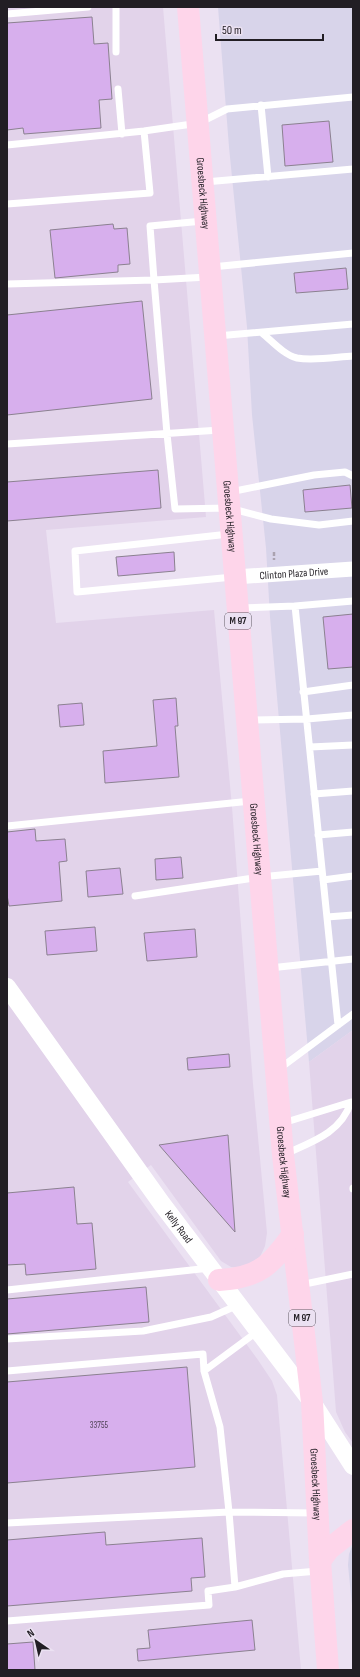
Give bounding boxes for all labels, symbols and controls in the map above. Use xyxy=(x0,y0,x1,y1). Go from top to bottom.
scale bar xyxy=(216,16,323,42)
text: 50 m xyxy=(222,23,242,38)
street label: Groesbeck Highway xyxy=(194,157,213,231)
street label: Groesbeck Highway xyxy=(221,480,240,553)
street label: Clinton Plaza Drive xyxy=(259,564,329,582)
road number: M 97 xyxy=(225,613,251,629)
street label: Groesbeck Highway xyxy=(247,803,266,876)
street label: Groesbeck Highway xyxy=(274,1126,295,1199)
street label: Kelly Road xyxy=(163,1208,196,1246)
road number: M 97 xyxy=(289,1310,315,1326)
house number: 33755 xyxy=(90,1420,109,1431)
street label: Groesbeck Highway xyxy=(308,1448,324,1521)
north arrow xyxy=(16,1621,56,1661)
text: N xyxy=(25,1626,37,1640)

